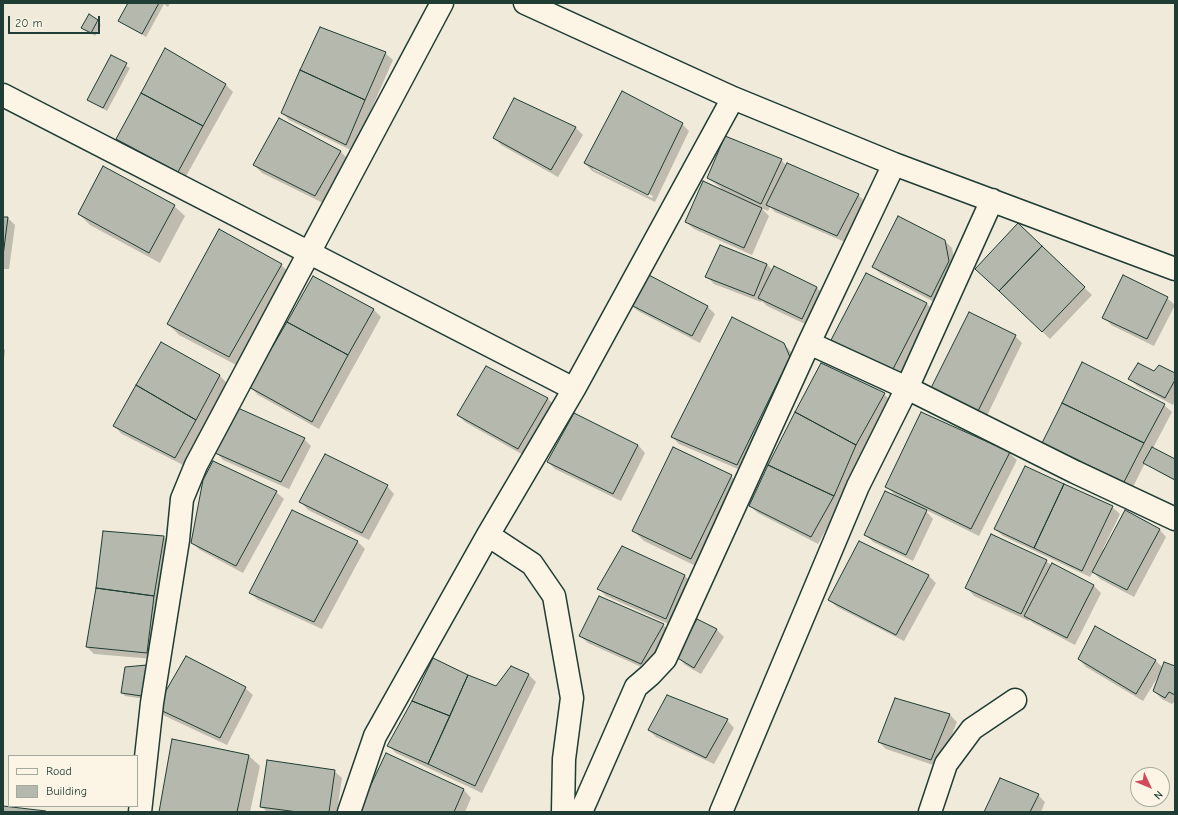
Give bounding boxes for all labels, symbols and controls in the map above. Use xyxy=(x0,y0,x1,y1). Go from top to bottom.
scale bar xyxy=(10,8,102,34)
text: 20 m xyxy=(15,16,43,30)
legend xyxy=(8,755,138,807)
text: Road xyxy=(46,764,72,778)
north arrow xyxy=(1130,767,1170,807)
text: Building xyxy=(46,784,87,798)
text: N xyxy=(1151,788,1165,802)

